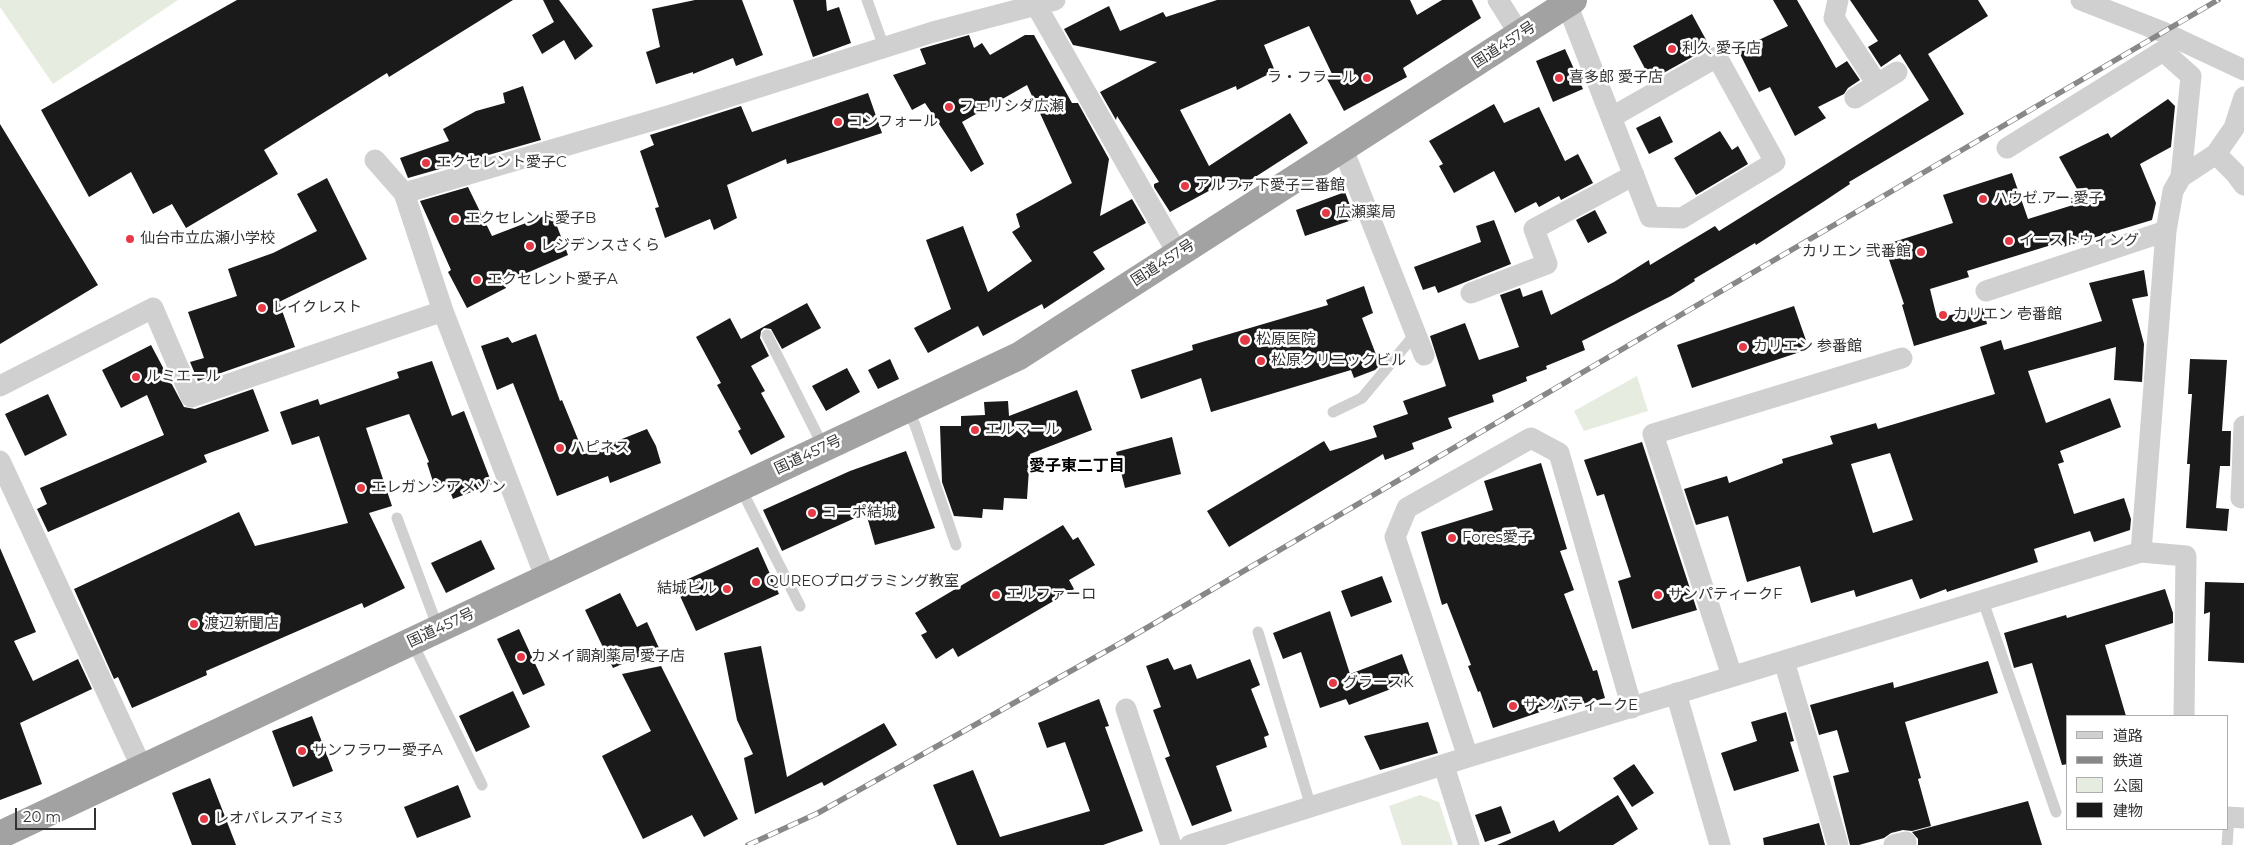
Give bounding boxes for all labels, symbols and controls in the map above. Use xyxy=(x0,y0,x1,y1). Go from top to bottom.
street label: 国道457号 xyxy=(1469,18,1539,72)
place label: 利久 愛子店 xyxy=(1682,40,1761,58)
marker: 利久 愛子店 xyxy=(1666,43,1678,55)
place label: ラ・フラール xyxy=(1267,69,1357,87)
place label: 喜多郎 愛子店 xyxy=(1569,69,1663,87)
marker: ラ・フラール xyxy=(1361,72,1373,84)
marker: 喜多郎 愛子店 xyxy=(1553,72,1565,84)
place label: フェリシダ広瀬 xyxy=(959,98,1064,116)
marker: フェリシダ広瀬 xyxy=(943,101,955,113)
place label: コンフォール xyxy=(848,113,938,131)
marker: コンフォール xyxy=(832,116,844,128)
place label: エクセレント愛子C xyxy=(436,154,567,172)
marker: エクセレント愛子C xyxy=(420,157,432,169)
place label: アルファ下愛子二番館 xyxy=(1195,177,1345,195)
marker: アルファ下愛子二番館 xyxy=(1179,180,1191,192)
place label: ハウゼ.アー.愛子 xyxy=(1993,190,2103,208)
marker: ハウゼ.アー.愛子 xyxy=(1977,193,1989,205)
place label: 広瀬薬局 xyxy=(1336,204,1396,222)
marker: 広瀬薬局 xyxy=(1320,207,1332,219)
place label: エクセレント愛子B xyxy=(465,210,596,228)
marker: エクセレント愛子B xyxy=(449,213,461,225)
place label: 仙台市立広瀬小学校 xyxy=(140,230,275,248)
place label: イーストウィング xyxy=(2019,232,2139,250)
marker: 仙台市立広瀬小学校 xyxy=(124,233,136,245)
marker: イーストウィング xyxy=(2003,235,2015,247)
street label: 国道457号 xyxy=(1128,236,1198,290)
place label: レジデンスさくら xyxy=(540,237,660,255)
marker: レジデンスさくら xyxy=(524,240,536,252)
place label: カリエン 弐番館 xyxy=(1802,243,1911,261)
marker: カリエン 弐番館 xyxy=(1915,246,1927,258)
place label: エクセレント愛子A xyxy=(487,271,618,289)
marker: エクセレント愛子A xyxy=(471,274,483,286)
place label: レイクレスト xyxy=(272,299,362,317)
marker: レイクレスト xyxy=(256,302,268,314)
place label: カリエン 壱番館 xyxy=(1953,306,2062,324)
marker: カリエン 壱番館 xyxy=(1937,309,1949,321)
place label: 松原医院 xyxy=(1256,331,1316,349)
marker: 松原医院 xyxy=(1238,333,1252,347)
place label: カリエン 参番館 xyxy=(1753,338,1862,356)
marker: カリエン 参番館 xyxy=(1737,341,1749,353)
place label: 松原クリニックビル xyxy=(1271,352,1406,370)
marker: 松原クリニックビル xyxy=(1255,355,1267,367)
place label: ルミエール xyxy=(146,368,221,386)
marker: ルミエール xyxy=(130,371,142,383)
place label: エルマール xyxy=(985,421,1060,439)
marker: エルマール xyxy=(969,424,981,436)
street label: 国道457号 xyxy=(772,432,844,478)
place label: ハピネス xyxy=(570,439,630,457)
marker: ハピネス xyxy=(554,442,566,454)
district label: 愛子東二丁目 xyxy=(1029,456,1125,476)
place label: エレガンシアメゾン xyxy=(371,479,506,497)
marker: エレガンシアメゾン xyxy=(355,482,367,494)
place label: コーポ結城 xyxy=(822,504,897,522)
marker: コーポ結城 xyxy=(806,507,818,519)
place label: Fores愛子 xyxy=(1462,529,1533,547)
marker: Fores愛子 xyxy=(1446,532,1458,544)
place label: QUREOプログラミング教室 xyxy=(766,573,959,591)
marker: QUREOプログラミング教室 xyxy=(750,576,762,588)
place label: 結城ビル xyxy=(657,580,717,598)
marker: 結城ビル xyxy=(721,583,733,595)
place label: エルファーロ xyxy=(1006,586,1096,604)
place label: サンパティークF xyxy=(1668,586,1782,604)
marker: エルファーロ xyxy=(990,589,1002,601)
marker: サンパティークF xyxy=(1652,589,1664,601)
street label: 国道457号 xyxy=(405,605,477,651)
place label: 渡辺新聞店 xyxy=(204,615,279,633)
marker: 渡辺新聞店 xyxy=(188,618,200,630)
place label: カメイ調剤薬局 愛子店 xyxy=(531,648,685,666)
marker: カメイ調剤薬局 愛子店 xyxy=(515,651,527,663)
place label: グラースK xyxy=(1343,674,1414,692)
marker: グラースK xyxy=(1327,677,1339,689)
place label: サンパティークE xyxy=(1523,697,1638,715)
marker: サンパティークE xyxy=(1507,700,1519,712)
legend xyxy=(2066,715,2229,830)
text: 道路 xyxy=(2113,726,2143,745)
place label: サンフラワー愛子A xyxy=(312,742,443,760)
marker: サンフラワー愛子A xyxy=(296,745,308,757)
text: 鉄道 xyxy=(2113,751,2143,770)
text: 公園 xyxy=(2113,776,2143,795)
scale bar xyxy=(18,798,99,830)
text: 建物 xyxy=(2113,801,2143,820)
text: 20 m xyxy=(23,807,61,826)
place label: レオパレスアイミ3 xyxy=(214,810,342,828)
marker: レオパレスアイミ3 xyxy=(198,813,210,825)

